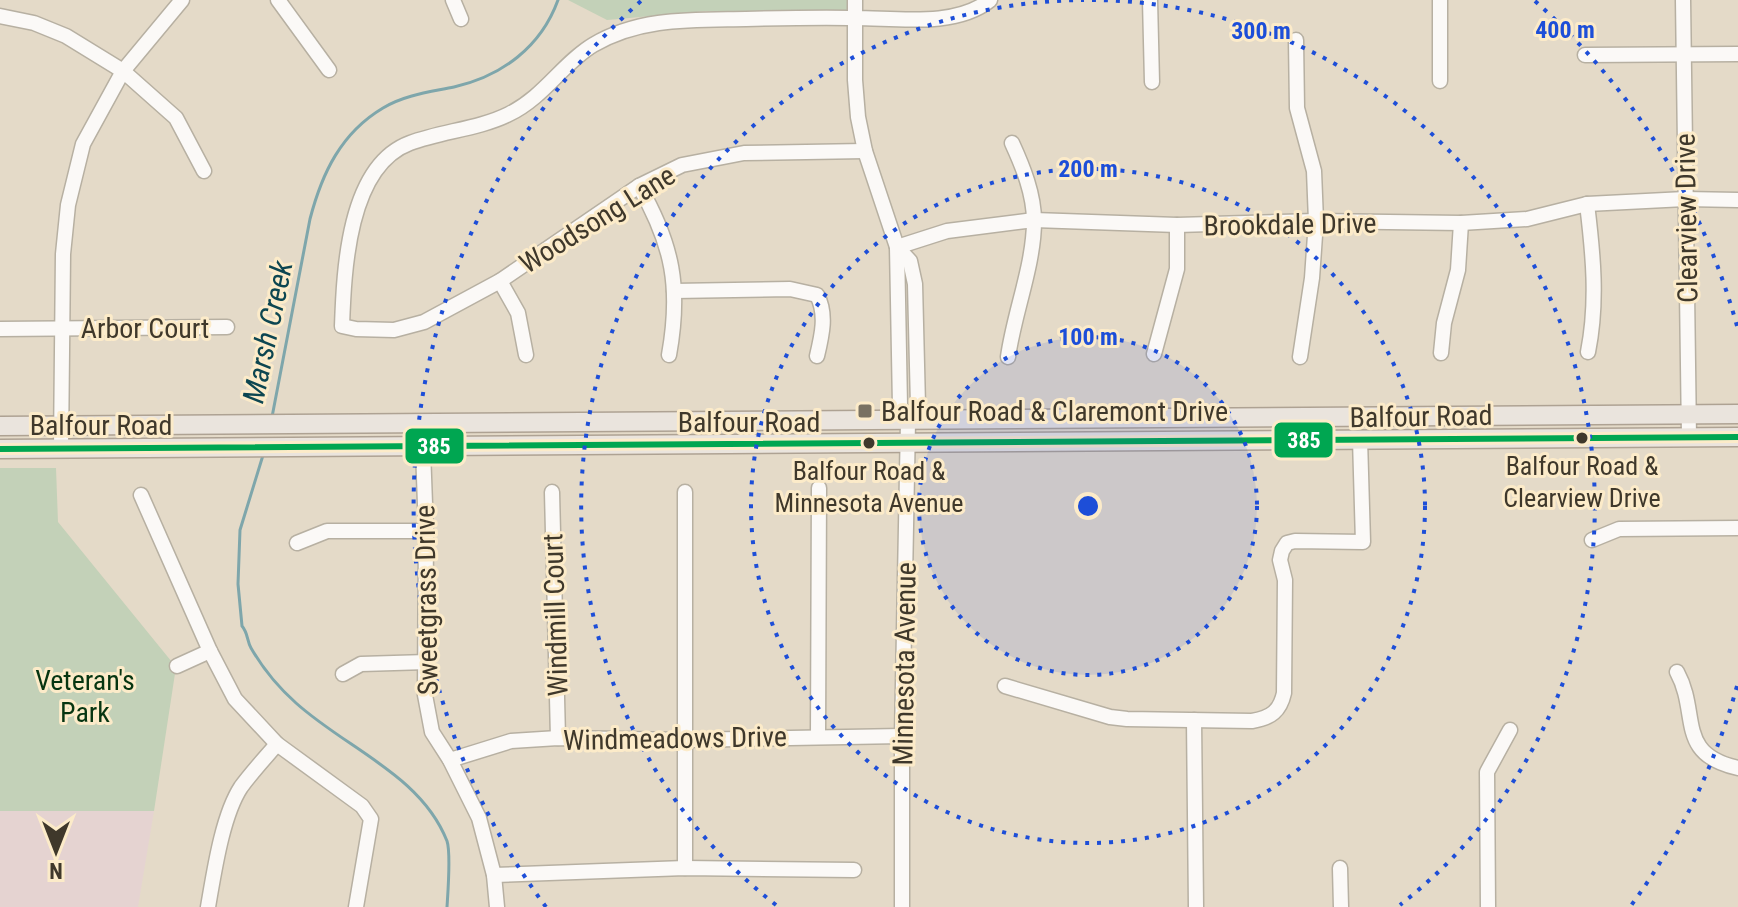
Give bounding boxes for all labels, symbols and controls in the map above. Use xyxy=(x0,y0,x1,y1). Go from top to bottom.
text: 400 m xyxy=(1535,16,1595,44)
text: 300 m xyxy=(1231,17,1291,45)
street label: Clearview Drive xyxy=(1669,133,1704,303)
text: 200 m xyxy=(1058,155,1118,183)
street label: Woodsong Lane xyxy=(513,159,681,280)
street label: Brookdale Drive xyxy=(1203,206,1377,243)
water label: Marsh Creek xyxy=(235,257,300,406)
street label: Arbor Court xyxy=(81,312,209,345)
text: 100 m xyxy=(1058,323,1118,351)
place label: Balfour Road & Claremont Drive xyxy=(881,395,1228,428)
street label: Balfour Road xyxy=(1349,399,1493,434)
marker: Balfour Road & Claremont Drive xyxy=(856,402,874,420)
street label: Balfour Road xyxy=(678,406,820,439)
street label: Balfour Road xyxy=(30,409,172,442)
line badge: 385 xyxy=(1273,421,1334,459)
line badge: 385 xyxy=(404,427,465,465)
text: 385 xyxy=(1287,428,1321,453)
marker: Balfour Road & Clearview Drive xyxy=(1574,430,1590,446)
text: 385 xyxy=(417,434,451,459)
marker: Balfour Road & Minnesota Avenue xyxy=(861,435,877,451)
place label: Balfour Road & Clearview Drive xyxy=(1503,451,1661,513)
place label: Balfour Road & Minnesota Avenue xyxy=(775,456,963,518)
centre of rings xyxy=(1074,492,1102,520)
street label: Sweetgrass Drive xyxy=(408,505,445,695)
street label: Windmill Court xyxy=(536,533,575,697)
street label: Minnesota Avenue xyxy=(886,562,923,766)
park label: Veteran's Park xyxy=(35,664,135,729)
street label: Windmeadows Drive xyxy=(563,720,787,757)
north arrow xyxy=(16,811,96,891)
text: N xyxy=(49,858,63,883)

